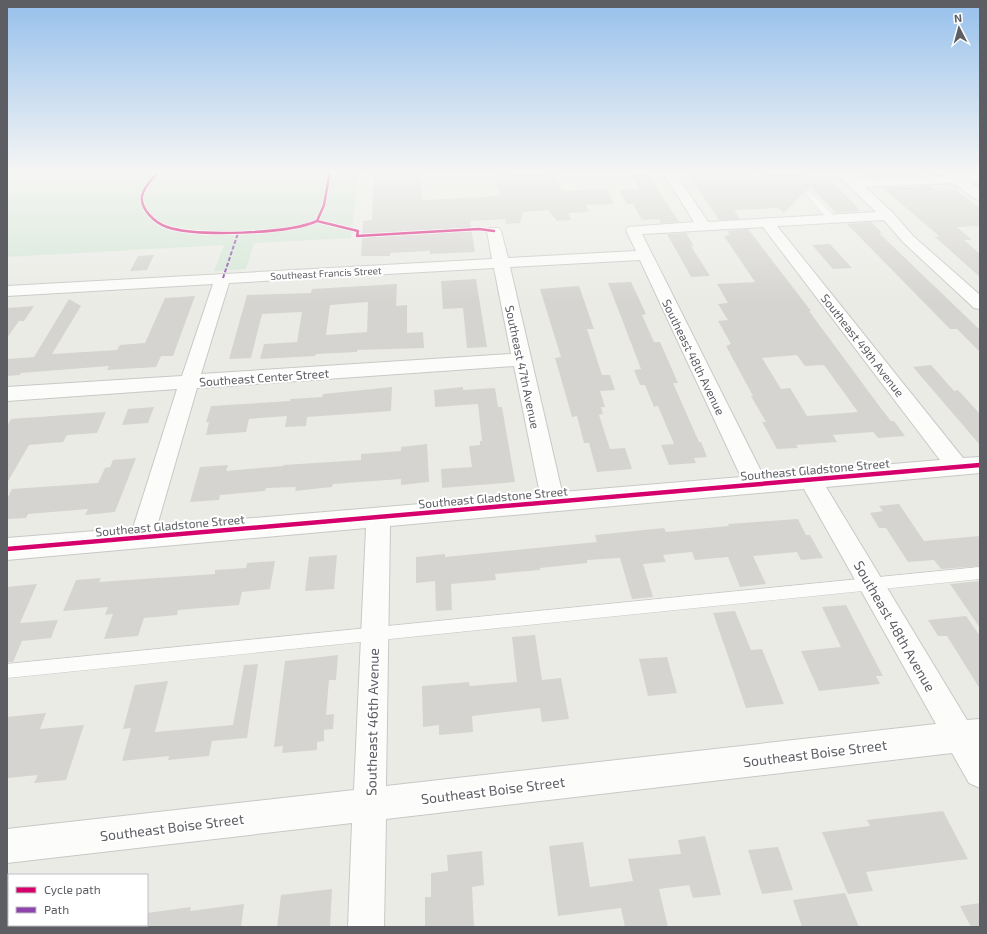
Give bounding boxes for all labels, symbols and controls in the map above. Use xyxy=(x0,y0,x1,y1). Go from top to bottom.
north arrow xyxy=(939,8,979,48)
text: N xyxy=(953,11,963,24)
street label: Southeast Francis Street xyxy=(270,264,382,282)
street label: Southeast 49th Avenue xyxy=(818,291,908,399)
street label: Southeast 48th Avenue xyxy=(660,297,728,417)
street label: Southeast 47th Avenue xyxy=(503,304,543,430)
street label: Southeast Center Street xyxy=(199,365,330,389)
street label: Southeast Gladstone Street xyxy=(740,455,891,483)
street label: Southeast Gladstone Street xyxy=(418,483,569,511)
street label: Southeast Gladstone Street xyxy=(95,511,246,539)
street label: Southeast 48th Avenue xyxy=(851,558,939,694)
street label: Southeast 46th Avenue xyxy=(362,648,382,796)
street label: Southeast Boise Street xyxy=(742,736,888,770)
street label: Southeast Boise Street xyxy=(420,773,566,807)
street label: Southeast Boise Street xyxy=(99,810,245,844)
legend xyxy=(8,874,148,926)
text: Cycle path xyxy=(44,882,101,896)
text: Path xyxy=(44,902,69,916)

